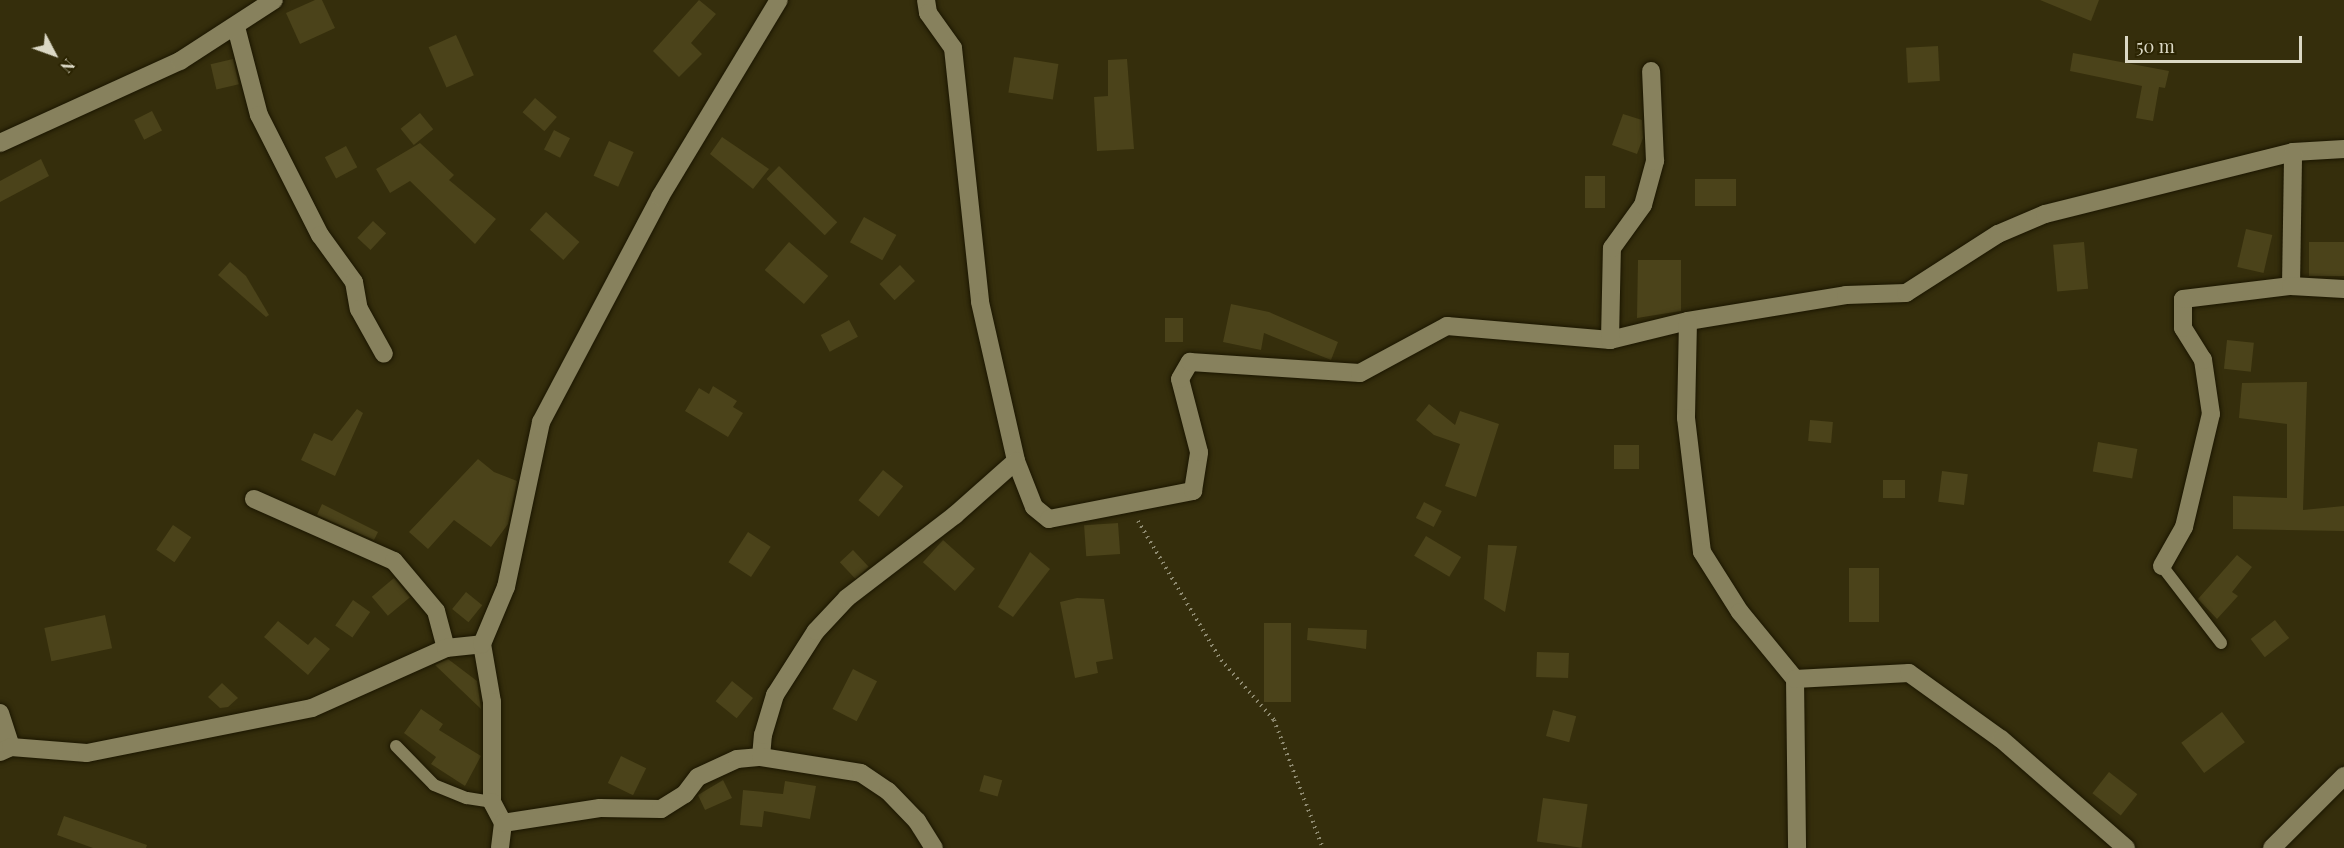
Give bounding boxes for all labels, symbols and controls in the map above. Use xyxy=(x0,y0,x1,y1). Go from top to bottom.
north arrow xyxy=(24,24,84,84)
scale bar xyxy=(2128,24,2305,62)
text: 50 m xyxy=(2136,34,2175,58)
text: N xyxy=(56,55,80,77)

